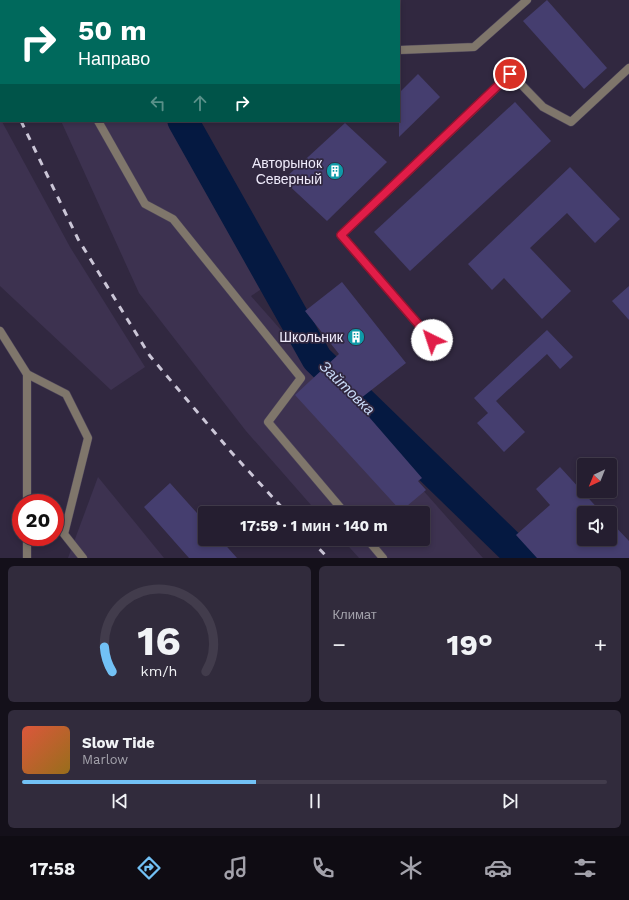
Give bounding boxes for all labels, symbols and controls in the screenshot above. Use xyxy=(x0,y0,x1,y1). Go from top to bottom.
text: 50 m xyxy=(78,14,147,47)
icon: right xyxy=(12,16,64,68)
text: Направо xyxy=(78,48,150,69)
pin xyxy=(493,57,527,91)
icon: arrive xyxy=(499,63,521,85)
icon: left xyxy=(147,92,169,114)
icon: ahead xyxy=(189,92,211,114)
icon: right xyxy=(231,92,253,114)
place label: Авторынок Северный xyxy=(252,155,323,187)
building icon: Авторынок Северный xyxy=(325,161,345,181)
position arrow xyxy=(411,319,453,361)
building icon: Школьник xyxy=(346,327,366,347)
place label: Школьник xyxy=(279,329,344,345)
water label: Зайтовка xyxy=(316,357,378,419)
north arrow xyxy=(577,458,617,498)
map controls xyxy=(577,458,617,546)
speed limit sign: 20 xyxy=(12,494,64,546)
button: sound xyxy=(577,506,617,546)
text: 17:59 · 1 мин · 140 m xyxy=(240,517,388,535)
text: Климат xyxy=(333,607,377,622)
text: 16 xyxy=(137,616,181,665)
text: 19° xyxy=(447,627,493,662)
text: − xyxy=(333,632,346,657)
text: + xyxy=(594,632,607,657)
text: km/h xyxy=(141,663,178,679)
text: Slow Tide xyxy=(82,734,155,752)
text: Marlow xyxy=(82,752,128,767)
icon: previous xyxy=(109,790,131,812)
icon: pause xyxy=(304,790,326,812)
icon: next xyxy=(499,790,521,812)
icon: directions xyxy=(135,854,163,882)
icon: music xyxy=(222,854,250,882)
icon: phone xyxy=(309,854,337,882)
icon: climate xyxy=(397,854,425,882)
icon: car xyxy=(484,854,512,882)
icon: filters xyxy=(571,854,599,882)
text: 17:58 xyxy=(30,858,75,879)

